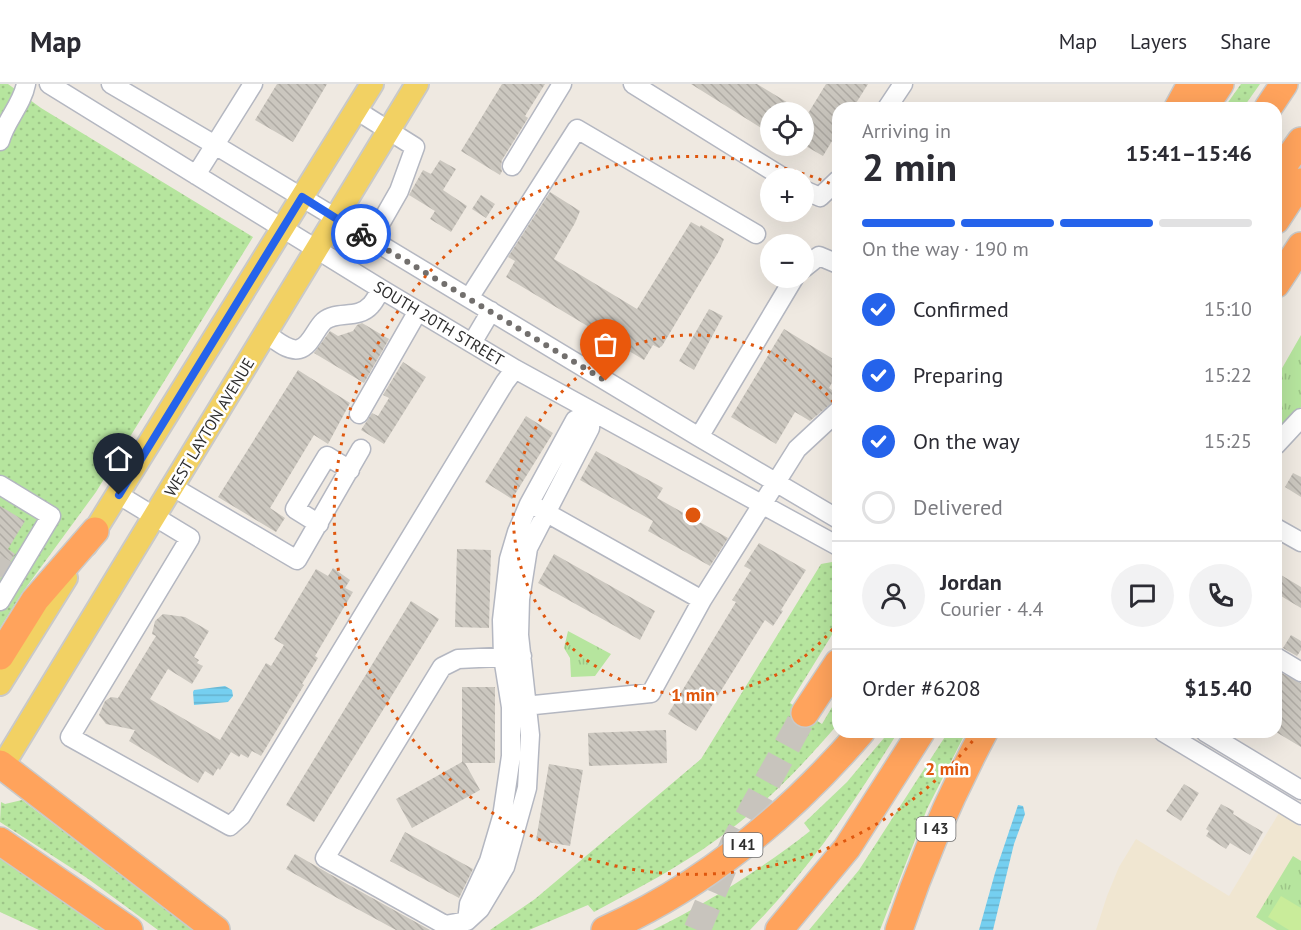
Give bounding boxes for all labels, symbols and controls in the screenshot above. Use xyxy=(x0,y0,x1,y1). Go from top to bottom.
text: Map xyxy=(30,23,81,60)
text: Map xyxy=(1059,28,1097,55)
text: Layers xyxy=(1130,28,1187,55)
text: Share xyxy=(1220,28,1271,55)
map controls xyxy=(760,102,814,288)
button: locate xyxy=(760,102,814,156)
text: Arriving in xyxy=(862,118,951,144)
text: 15:41–15:46 xyxy=(1126,139,1252,167)
text: 2 min xyxy=(862,141,957,192)
button: + xyxy=(760,168,814,222)
courier xyxy=(331,204,391,264)
icon: bike xyxy=(345,218,378,251)
button: − xyxy=(760,234,814,288)
text: On the way · 190 m xyxy=(862,236,1029,262)
street label: SOUTH 20TH STREET xyxy=(370,276,508,370)
icon: check xyxy=(862,293,895,326)
text: Confirmed xyxy=(913,295,1009,323)
text: 15:10 xyxy=(1204,296,1252,322)
pin xyxy=(580,319,631,381)
icon: bag xyxy=(589,328,622,361)
street label: WEST LAYTON AVENUE xyxy=(160,354,258,500)
icon: check xyxy=(862,359,895,392)
text: Preparing xyxy=(913,361,1003,389)
text: 15:22 xyxy=(1204,362,1252,388)
icon: check xyxy=(862,425,895,458)
text: On the way xyxy=(913,427,1020,455)
text: 15:25 xyxy=(1204,428,1252,454)
pin xyxy=(93,433,144,495)
icon: home xyxy=(102,442,135,475)
text: Delivered xyxy=(913,493,1003,521)
centre of rings xyxy=(683,505,703,525)
button: person xyxy=(862,564,925,627)
button: chat xyxy=(1111,564,1174,627)
button: phone xyxy=(1189,564,1252,627)
text: Jordan xyxy=(940,568,1002,596)
text: Courier · 4.4 xyxy=(940,596,1043,622)
text: Order #6208 xyxy=(862,674,981,702)
text: $15.40 xyxy=(1184,674,1252,702)
text: 1 min xyxy=(671,683,715,706)
text: 2 min xyxy=(925,757,969,780)
road number: I 43 xyxy=(916,817,956,841)
road number: I 41 xyxy=(724,833,762,857)

